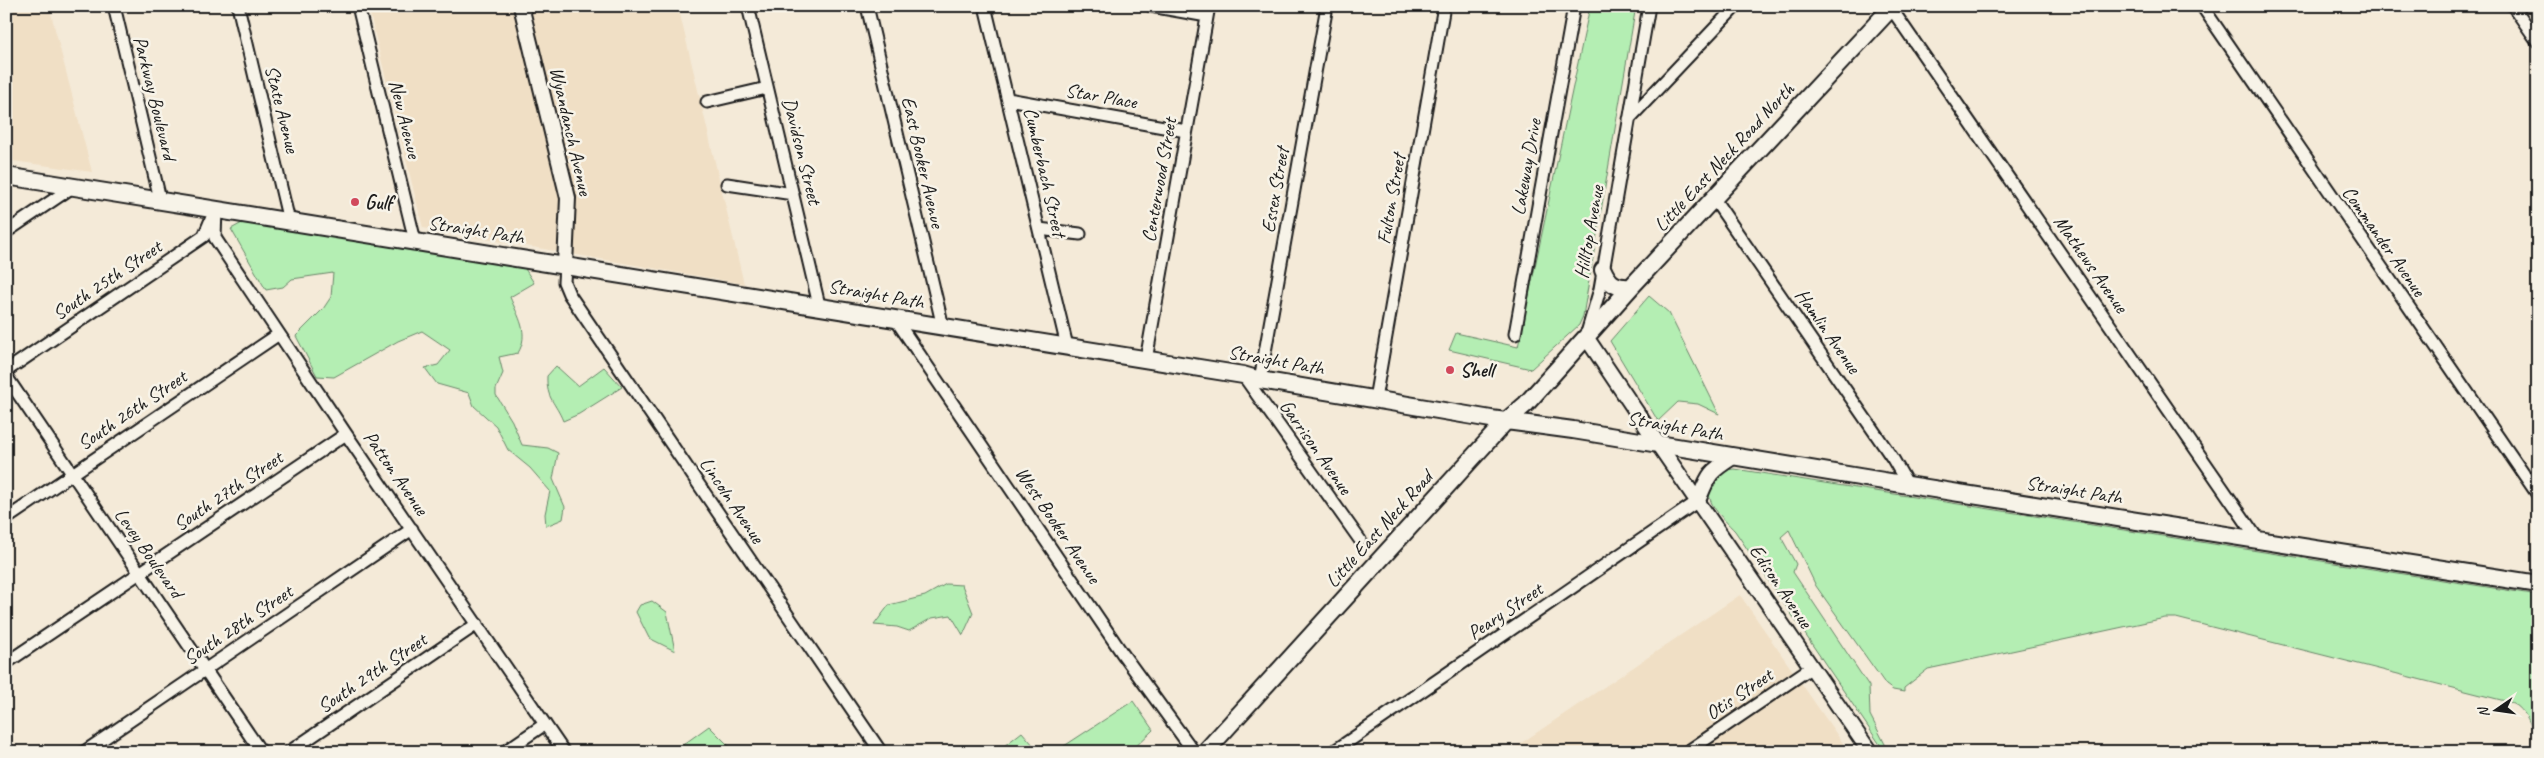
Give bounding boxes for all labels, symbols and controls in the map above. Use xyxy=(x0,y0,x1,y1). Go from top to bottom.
street label: Parkway Boulevard xyxy=(128,34,183,165)
street label: State Avenue xyxy=(259,63,305,157)
street label: Wyandanch Avenue xyxy=(544,64,598,199)
street label: New Avenue xyxy=(383,77,427,162)
street label: Star Place xyxy=(1063,77,1140,115)
street label: Little East Neck Road North xyxy=(1648,77,1800,237)
street label: East Booker Avenue xyxy=(896,94,951,232)
street label: Davidson Street xyxy=(777,95,828,209)
street label: Cumberbach Street xyxy=(1018,105,1073,242)
street label: Centerwood Street xyxy=(1136,114,1183,244)
street label: Lakeway Drive xyxy=(1505,116,1547,217)
street label: Essex Street xyxy=(1255,142,1295,235)
street label: Fulton Street xyxy=(1371,149,1412,246)
street label: Commander Avenue xyxy=(2337,181,2432,302)
street label: Hilltop Avenue xyxy=(1569,182,1610,281)
place label: Gulf xyxy=(365,190,397,215)
marker: Gulf xyxy=(349,196,361,208)
street label: Straight Path xyxy=(426,210,527,250)
street label: Mathews Avenue xyxy=(2048,210,2135,319)
street label: South 25th Street xyxy=(48,233,168,326)
street label: Straight Path xyxy=(826,273,928,315)
street label: Hamlin Avenue xyxy=(1790,284,1867,380)
street label: Straight Path xyxy=(1226,339,1328,381)
place label: Shell xyxy=(1460,358,1497,383)
street label: South 26th Street xyxy=(73,363,193,456)
marker: Shell xyxy=(1444,364,1456,376)
street label: Garrison Avenue xyxy=(1274,395,1359,501)
street label: Straight Path xyxy=(1625,405,1727,447)
street label: Patton Avenue xyxy=(358,426,435,521)
street label: South 27th Street xyxy=(169,444,289,537)
street label: Lincoln Avenue xyxy=(694,452,771,549)
street label: West Booker Avenue xyxy=(1010,462,1107,589)
street label: Little East Neck Road xyxy=(1320,463,1440,593)
street label: Straight Path xyxy=(2024,470,2125,510)
street label: Levey Boulevard xyxy=(109,503,191,605)
street label: Edison Avenue xyxy=(1744,539,1819,634)
street label: Peary Street xyxy=(1463,575,1549,645)
street label: South 28th Street xyxy=(179,578,299,671)
street label: South 29th Street xyxy=(313,626,433,719)
street label: Otis Street xyxy=(1701,661,1779,726)
north arrow xyxy=(2472,686,2522,736)
text: N xyxy=(2474,704,2493,719)

